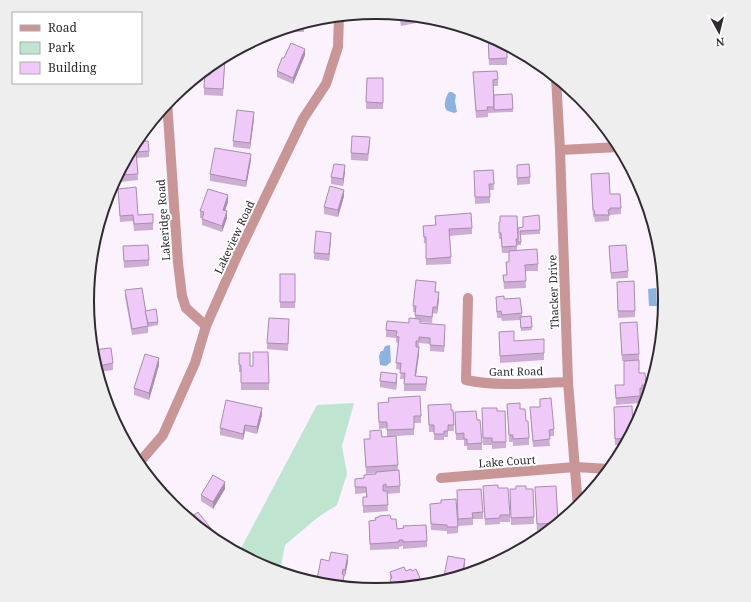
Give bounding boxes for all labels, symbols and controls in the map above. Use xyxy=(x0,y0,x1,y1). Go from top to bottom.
legend xyxy=(12,12,142,84)
north arrow xyxy=(699,12,739,52)
text: Road xyxy=(48,19,78,36)
text: N xyxy=(715,34,725,50)
text: Park xyxy=(48,39,76,56)
text: Building xyxy=(48,59,97,76)
street label: Lakeridge Road xyxy=(153,178,173,261)
street label: Lakeview Road xyxy=(210,197,258,276)
street label: Thacker Drive xyxy=(544,254,562,329)
street label: Gant Road xyxy=(489,363,544,379)
street label: Lake Court xyxy=(478,452,536,470)

